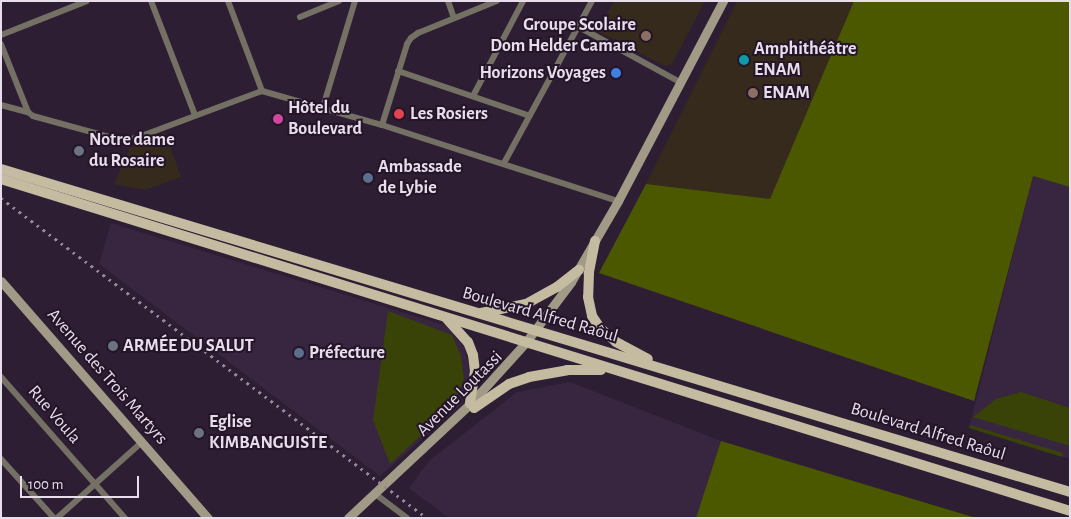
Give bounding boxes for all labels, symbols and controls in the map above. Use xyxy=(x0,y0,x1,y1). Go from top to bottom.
place label: Groupe Scolaire Dom Helder Camara xyxy=(490,15,636,58)
marker: Groupe Scolaire Dom Helder Camara xyxy=(640,30,652,42)
place label: Amphithéâtre ENAM xyxy=(754,39,857,82)
marker: Amphithéâtre ENAM xyxy=(738,54,750,66)
place label: Horizons Voyages xyxy=(479,62,606,84)
marker: Horizons Voyages xyxy=(610,67,622,79)
place label: ENAM xyxy=(763,82,810,104)
marker: ENAM xyxy=(747,87,759,99)
place label: Hôtel du Boulevard xyxy=(288,98,362,140)
place label: Les Rosiers xyxy=(410,103,488,125)
marker: Les Rosiers xyxy=(392,107,406,121)
marker: Hôtel du Boulevard xyxy=(272,113,284,125)
place label: Notre dame du Rosaire xyxy=(89,130,175,172)
marker: Notre dame du Rosaire xyxy=(73,145,85,157)
place label: Ambassade de Lybie xyxy=(378,157,462,200)
marker: Ambassade de Lybie xyxy=(362,172,374,184)
street label: Boulevard Alfred Raôul xyxy=(460,282,620,348)
street label: Avenue des Trois Martyrs xyxy=(42,305,172,449)
place label: ARMÉE DU SALUT xyxy=(123,335,254,357)
marker: ARMÉE DU SALUT xyxy=(107,340,119,352)
place label: Préfecture xyxy=(309,342,385,364)
marker: Préfecture xyxy=(293,347,305,359)
street label: Avenue Loutassi xyxy=(413,347,507,441)
street label: Rue Voula xyxy=(23,381,85,449)
street label: Boulevard Alfred Raôul xyxy=(848,398,1008,466)
place label: Eglise KIMBANGUISTE xyxy=(209,412,327,454)
marker: Eglise KIMBANGUISTE xyxy=(193,427,205,439)
scale bar xyxy=(22,466,141,498)
text: 100 m xyxy=(28,477,63,492)

